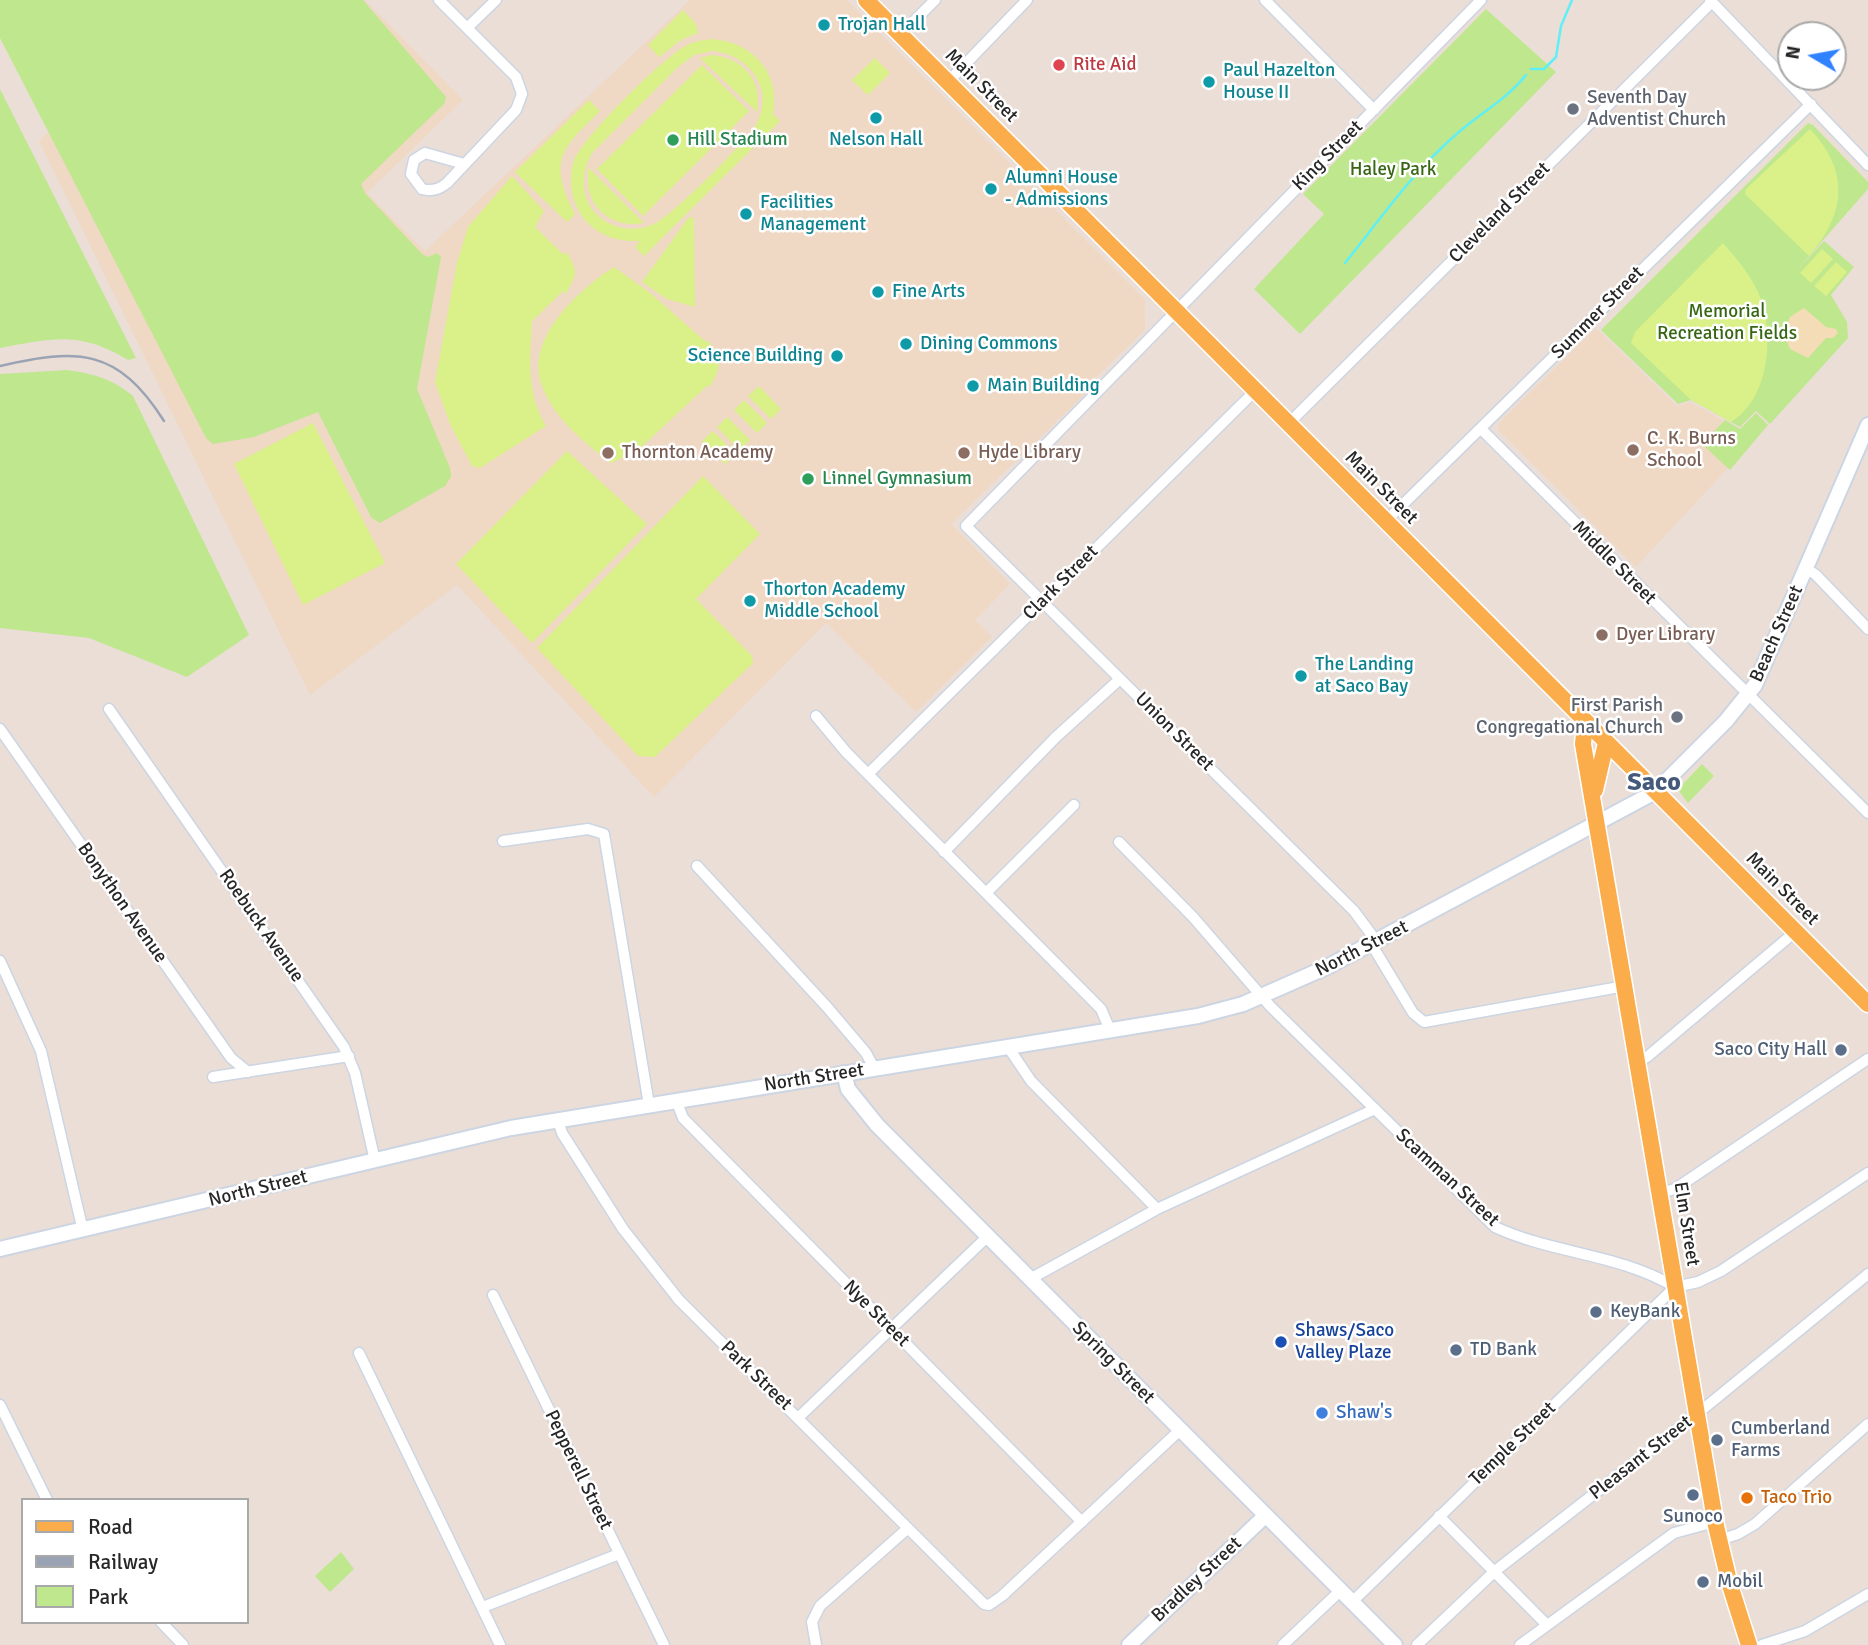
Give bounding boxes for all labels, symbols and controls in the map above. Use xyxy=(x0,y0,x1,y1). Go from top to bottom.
place label: Trojan Hall xyxy=(838,14,926,36)
marker: Trojan Hall xyxy=(816,17,832,33)
north arrow xyxy=(1777,21,1847,91)
text: N xyxy=(1780,44,1806,61)
street label: Main Street xyxy=(940,45,1022,127)
place label: Rite Aid xyxy=(1073,54,1136,76)
marker: Rite Aid xyxy=(1051,57,1067,73)
place label: Paul Hazelton House II xyxy=(1223,60,1335,104)
marker: Paul Hazelton House II xyxy=(1201,74,1217,90)
place label: Seventh Day Adventist Church xyxy=(1587,87,1726,131)
marker: Seventh Day Adventist Church xyxy=(1565,101,1581,117)
marker: Nelson Hall xyxy=(868,110,884,126)
street label: King Street xyxy=(1288,116,1368,196)
place label: Hill Stadium xyxy=(687,129,788,151)
place label: Nelson Hall xyxy=(829,129,923,151)
marker: Hill Stadium xyxy=(665,132,681,148)
street label: Cleveland Street xyxy=(1445,158,1555,268)
park label: Haley Park xyxy=(1350,159,1436,181)
place label: Alumni House - Admissions xyxy=(1005,167,1118,211)
marker: Alumni House - Admissions xyxy=(983,181,999,197)
place label: Facilities Management xyxy=(760,192,866,236)
marker: Facilities Management xyxy=(738,206,754,222)
street label: Summer Street xyxy=(1547,262,1649,364)
place label: Fine Arts xyxy=(892,281,965,303)
marker: Fine Arts xyxy=(870,284,886,300)
park label: Memorial Recreation Fields xyxy=(1657,301,1797,345)
place label: Dining Commons xyxy=(920,333,1058,355)
marker: Dining Commons xyxy=(898,336,914,352)
place label: Science Building xyxy=(688,345,823,367)
marker: Science Building xyxy=(829,348,845,364)
place label: Main Building xyxy=(987,375,1100,397)
marker: Main Building xyxy=(965,378,981,394)
place label: C. K. Burns School xyxy=(1647,428,1736,472)
place label: Thornton Academy xyxy=(622,442,773,464)
place label: Hyde Library xyxy=(978,442,1081,464)
marker: C. K. Burns School xyxy=(1625,442,1641,458)
marker: Thornton Academy xyxy=(600,445,616,461)
marker: Hyde Library xyxy=(956,445,972,461)
street label: Main Street xyxy=(1340,447,1422,529)
place label: Linnel Gymnasium xyxy=(822,468,972,490)
marker: Linnel Gymnasium xyxy=(800,471,816,487)
street label: Middle Street xyxy=(1567,516,1661,610)
street label: Clark Street xyxy=(1019,541,1103,625)
place label: Thorton Academy Middle School xyxy=(764,579,905,623)
street label: Beach Street xyxy=(1746,582,1808,686)
marker: Thorton Academy Middle School xyxy=(742,593,758,609)
place label: Dyer Library xyxy=(1616,624,1715,646)
marker: Dyer Library xyxy=(1594,627,1610,643)
place label: The Landing at Saco Bay xyxy=(1315,654,1414,698)
marker: The Landing at Saco Bay xyxy=(1293,668,1309,684)
street label: Union Street xyxy=(1130,688,1218,776)
place label: First Parish Congregational Church xyxy=(1476,695,1663,739)
marker: First Parish Congregational Church xyxy=(1669,709,1685,725)
district label: Saco xyxy=(1627,767,1681,799)
street label: Bonython Avenue xyxy=(72,839,172,967)
street label: Main Street xyxy=(1741,848,1823,930)
street label: Roebuck Avenue xyxy=(214,865,308,987)
street label: North Street xyxy=(1312,916,1412,982)
place label: Saco City Hall xyxy=(1714,1039,1827,1061)
marker: Saco City Hall xyxy=(1833,1042,1849,1058)
street label: North Street xyxy=(762,1059,866,1097)
street label: Scamman Street xyxy=(1391,1124,1503,1232)
street label: North Street xyxy=(206,1166,310,1212)
street label: Elm Street xyxy=(1668,1180,1704,1268)
street label: Nye Street xyxy=(838,1276,914,1352)
place label: KeyBank xyxy=(1610,1301,1680,1323)
marker: KeyBank xyxy=(1588,1304,1604,1320)
street label: Spring Street xyxy=(1067,1317,1159,1409)
place label: Shaws/Saco Valley Plaze xyxy=(1295,1320,1394,1364)
marker: Shaws/Saco Valley Plaze xyxy=(1273,1334,1289,1350)
street label: Park Street xyxy=(716,1336,796,1416)
place label: TD Bank xyxy=(1470,1339,1537,1361)
marker: TD Bank xyxy=(1448,1342,1464,1358)
street label: Temple Street xyxy=(1465,1397,1561,1491)
place label: Shaw's xyxy=(1336,1402,1392,1424)
marker: Shaw's xyxy=(1314,1405,1330,1421)
street label: Pepperell Street xyxy=(539,1406,617,1534)
street label: Pleasant Street xyxy=(1585,1411,1697,1505)
place label: Cumberland Farms xyxy=(1731,1418,1830,1462)
marker: Cumberland Farms xyxy=(1709,1432,1725,1448)
marker: Sunoco xyxy=(1685,1487,1701,1503)
place label: Taco Trio xyxy=(1761,1487,1832,1509)
marker: Taco Trio xyxy=(1739,1490,1755,1506)
legend xyxy=(21,1498,248,1624)
place label: Sunoco xyxy=(1663,1506,1723,1528)
text: Road xyxy=(88,1514,133,1540)
street label: Bradley Street xyxy=(1147,1532,1247,1628)
text: Railway xyxy=(88,1549,158,1575)
place label: Mobil xyxy=(1717,1571,1763,1593)
marker: Mobil xyxy=(1695,1574,1711,1590)
text: Park xyxy=(88,1584,128,1610)

